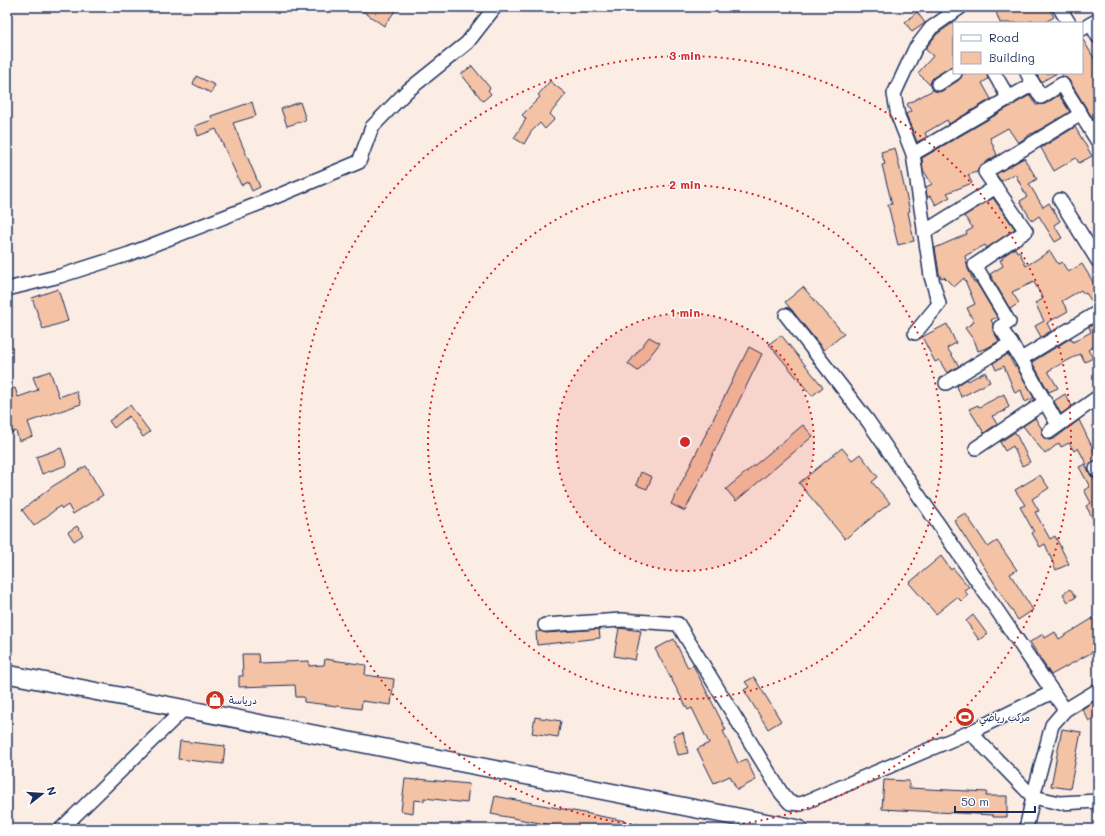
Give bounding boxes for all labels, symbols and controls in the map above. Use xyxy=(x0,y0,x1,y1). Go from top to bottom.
legend xyxy=(953,22,1083,74)
text: Road xyxy=(989,29,1019,45)
text: 3 min xyxy=(669,47,701,63)
text: Building xyxy=(989,49,1035,65)
text: 2 min xyxy=(669,176,701,192)
text: 1 min xyxy=(670,304,700,320)
centre of rings xyxy=(678,435,692,449)
shop icon: درياسة xyxy=(204,689,226,711)
place label: درياسة xyxy=(229,693,257,707)
sports icon: مركب رياضي xyxy=(954,706,976,728)
place label: مركب رياضي xyxy=(979,710,1030,727)
north arrow xyxy=(22,774,62,814)
text: N xyxy=(44,785,60,797)
scale bar xyxy=(955,788,1035,814)
text: 50 m xyxy=(961,793,989,809)

